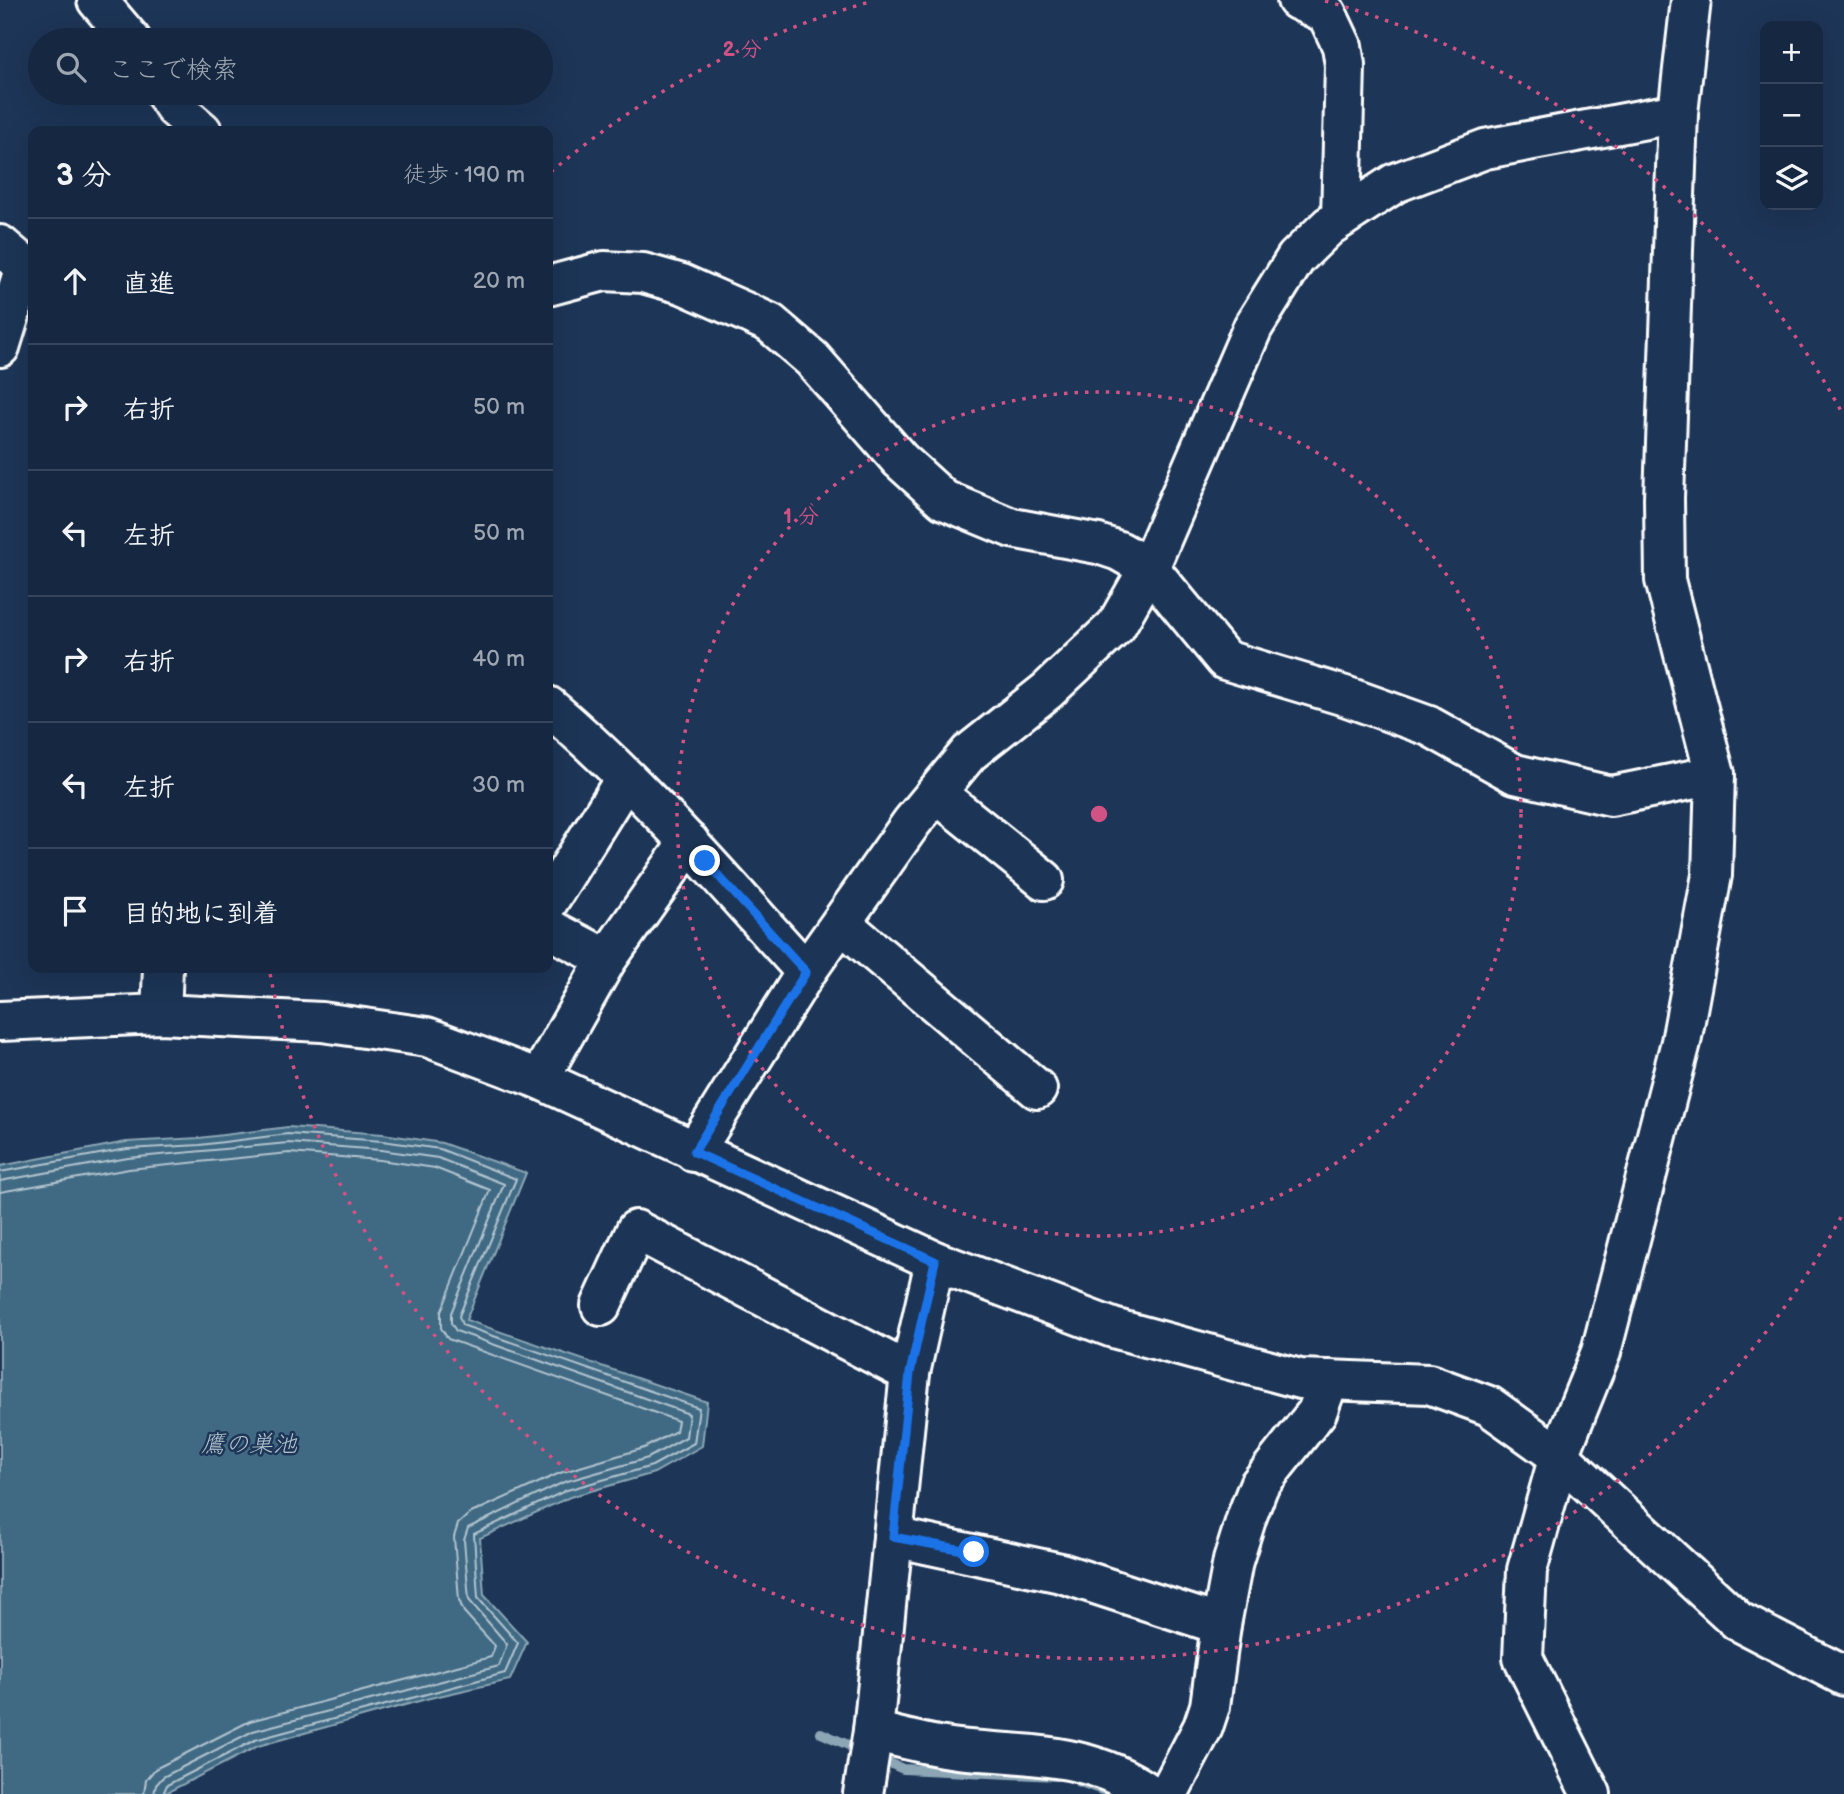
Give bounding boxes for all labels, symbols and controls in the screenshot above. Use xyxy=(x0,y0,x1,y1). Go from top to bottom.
map controls xyxy=(1760,21,1823,210)
button: + xyxy=(1760,21,1823,84)
search box xyxy=(28,28,553,105)
text: 2 分 xyxy=(722,37,762,62)
icon: search xyxy=(52,48,90,86)
text: ここで検索 xyxy=(108,55,238,86)
button: − xyxy=(1760,84,1823,147)
button: layers xyxy=(1760,147,1823,210)
text: 3 分 xyxy=(56,158,112,194)
text: 徒歩 · 190 m xyxy=(403,161,525,189)
icon: ahead xyxy=(56,262,94,300)
text: 20 m xyxy=(473,267,525,295)
text: 直進 xyxy=(123,269,175,300)
icon: right xyxy=(56,388,94,426)
text: 50 m xyxy=(473,393,525,421)
text: 右折 xyxy=(123,395,175,426)
text: 1 分 xyxy=(783,504,819,529)
icon: left xyxy=(56,514,94,552)
text: 50 m xyxy=(473,519,525,547)
text: 左折 xyxy=(123,521,175,552)
icon: right xyxy=(56,640,94,678)
text: 40 m xyxy=(472,645,525,673)
text: 右折 xyxy=(123,647,175,678)
icon: left xyxy=(56,766,94,804)
text: 30 m xyxy=(472,771,525,799)
text: 左折 xyxy=(123,773,175,804)
centre of rings xyxy=(1087,802,1111,826)
route end xyxy=(689,845,720,876)
icon: arrive xyxy=(56,892,94,930)
text: 目的地に到着 xyxy=(123,899,279,930)
water label: 鷹の巣池 xyxy=(201,1430,298,1459)
route start xyxy=(958,1536,989,1567)

